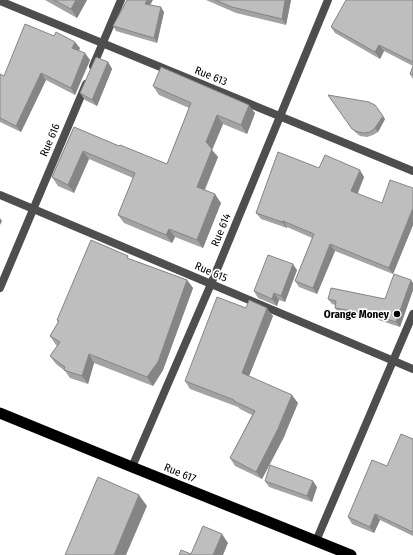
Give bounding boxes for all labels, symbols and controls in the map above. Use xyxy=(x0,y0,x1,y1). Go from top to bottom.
street label: Rue 613 xyxy=(193,64,229,88)
street label: Rue 616 xyxy=(37,121,63,158)
street label: Rue 614 xyxy=(209,211,234,248)
street label: Rue 615 xyxy=(193,259,229,285)
place label: Orange Money xyxy=(324,308,390,321)
marker: Orange Money xyxy=(392,309,402,319)
street label: Rue 617 xyxy=(162,461,198,485)

